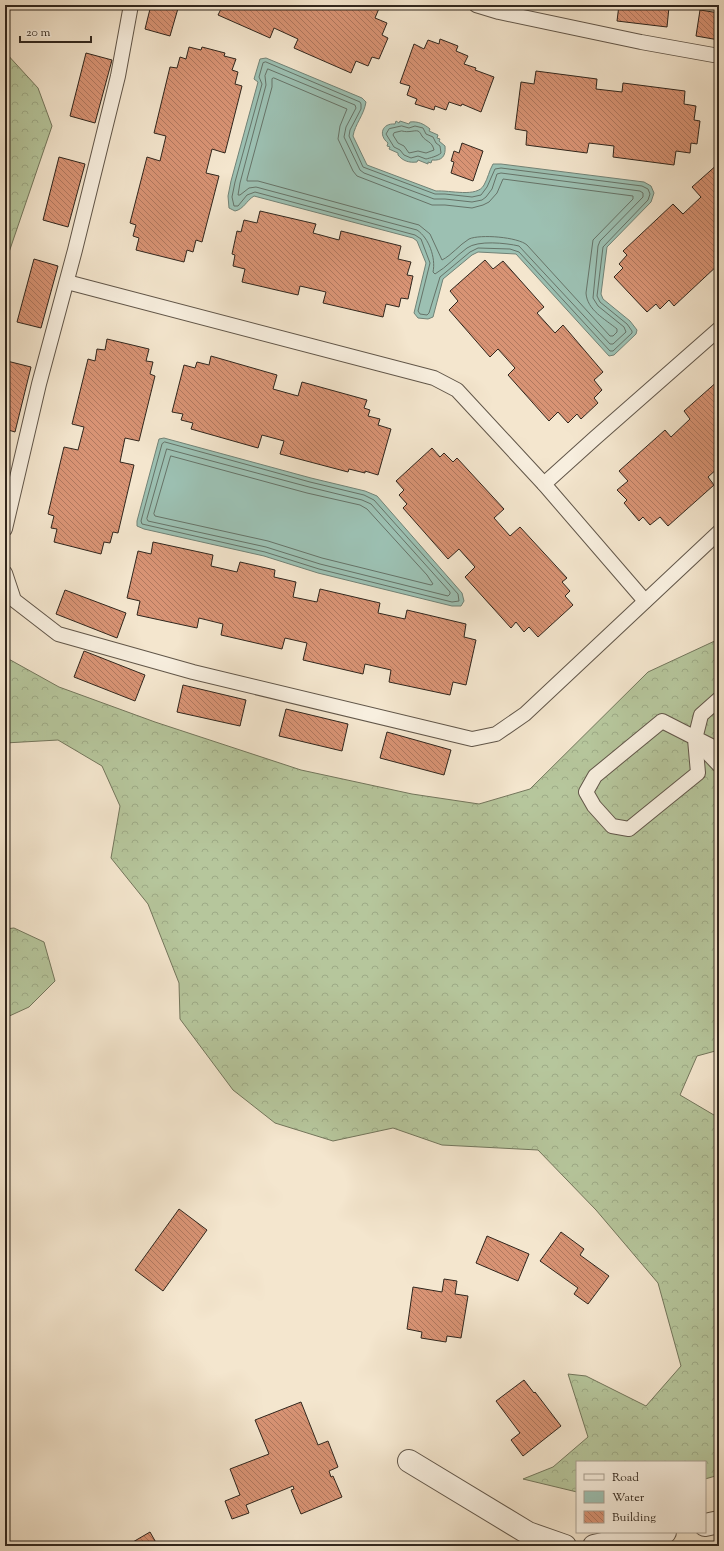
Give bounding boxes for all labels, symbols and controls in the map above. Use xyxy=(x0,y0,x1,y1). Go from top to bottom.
scale bar xyxy=(20,18,91,44)
text: 20 m xyxy=(26,24,51,42)
legend xyxy=(576,1461,706,1533)
text: Road xyxy=(612,1469,639,1487)
text: Water xyxy=(612,1489,645,1507)
text: Building xyxy=(612,1509,656,1527)

